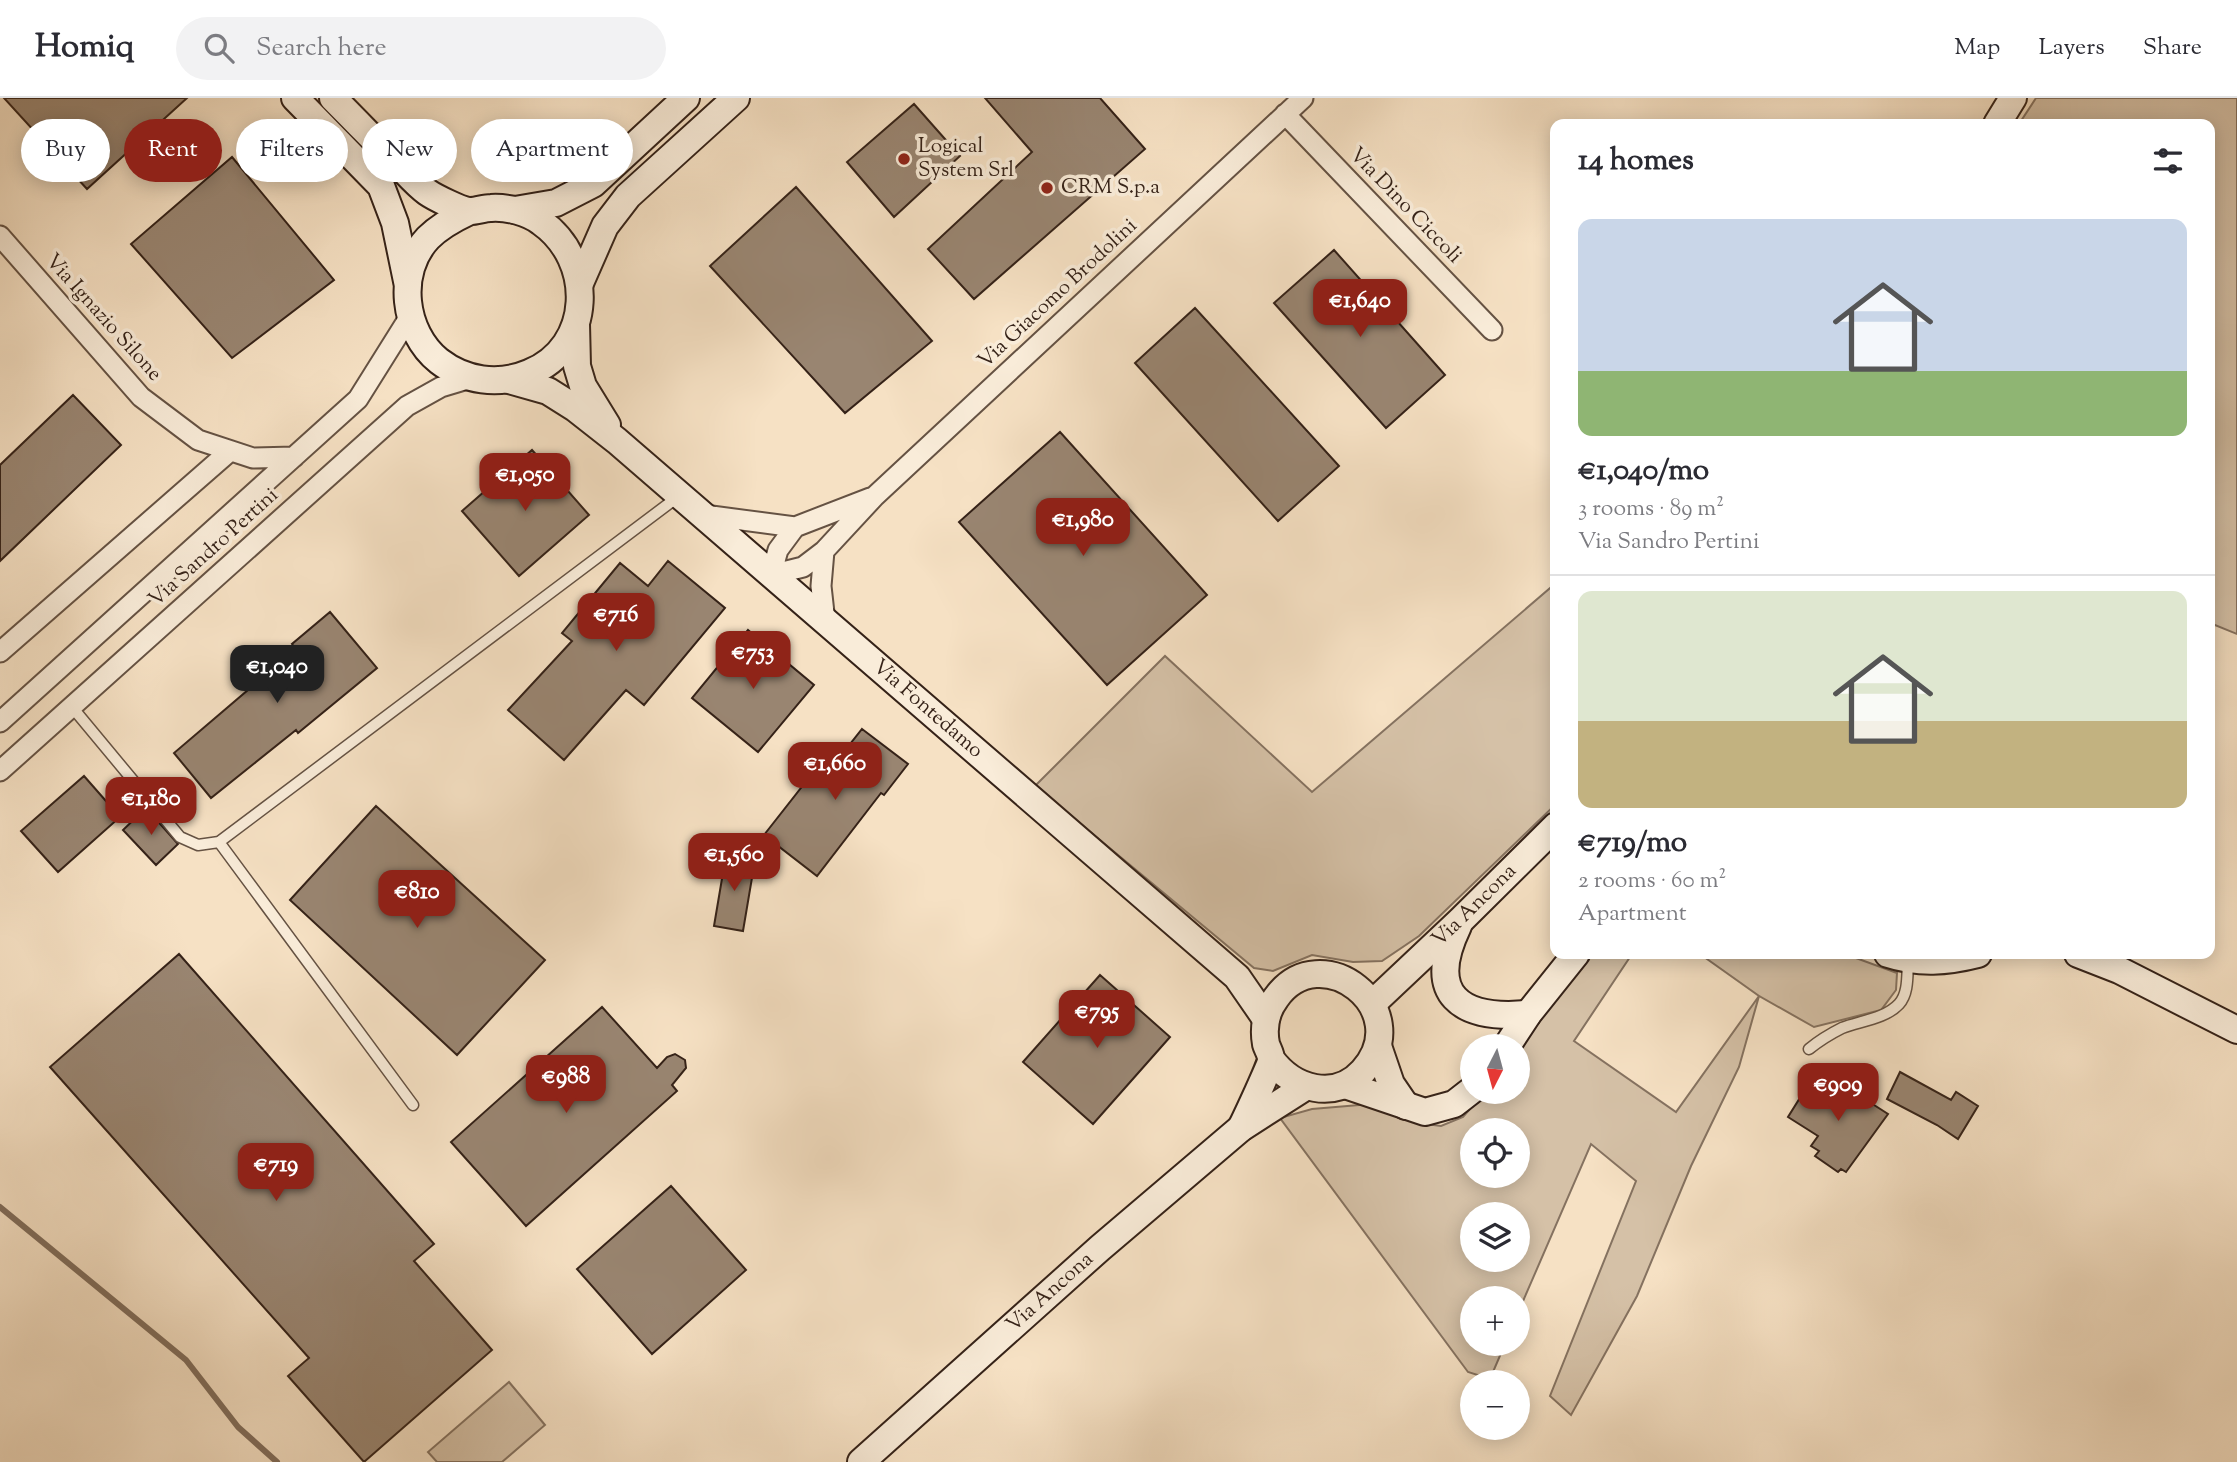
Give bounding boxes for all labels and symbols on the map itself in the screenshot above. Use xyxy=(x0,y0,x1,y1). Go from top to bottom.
place label: Logical System Srl xyxy=(918,132,1014,186)
street label: Via Dino Ciccoli xyxy=(1342,141,1468,271)
marker: Logical System Srl xyxy=(896,151,912,167)
place label: CRM S.p.a xyxy=(1061,173,1160,203)
marker: CRM S.p.a xyxy=(1039,180,1055,196)
street label: Via Giacomo Brodolini xyxy=(972,212,1144,376)
street label: Via Ignazio Silone xyxy=(38,248,168,388)
pin: €1,640 xyxy=(1303,280,1417,339)
pin: €1,050 xyxy=(468,454,582,513)
street label: Via Sandro Pertini xyxy=(142,481,286,615)
pin: €1,980 xyxy=(1026,498,1140,558)
pin: €716 xyxy=(575,594,657,653)
pin: €753 xyxy=(712,632,794,691)
pin: €1,040 xyxy=(220,646,334,705)
street label: Via Fontedamo xyxy=(865,653,989,766)
pin: €1,660 xyxy=(778,742,892,802)
pin: €1,180 xyxy=(94,778,208,837)
pin: €1,560 xyxy=(677,834,791,893)
street label: Via Ancona xyxy=(1426,857,1524,955)
pin: €810 xyxy=(376,870,458,930)
pin: €795 xyxy=(1056,990,1138,1050)
north arrow xyxy=(1460,1034,1530,1104)
pin: €988 xyxy=(525,1056,607,1115)
pin: €909 xyxy=(1797,1063,1879,1123)
pin: €719 xyxy=(235,1144,317,1203)
street label: Via Ancona xyxy=(1000,1245,1101,1340)

